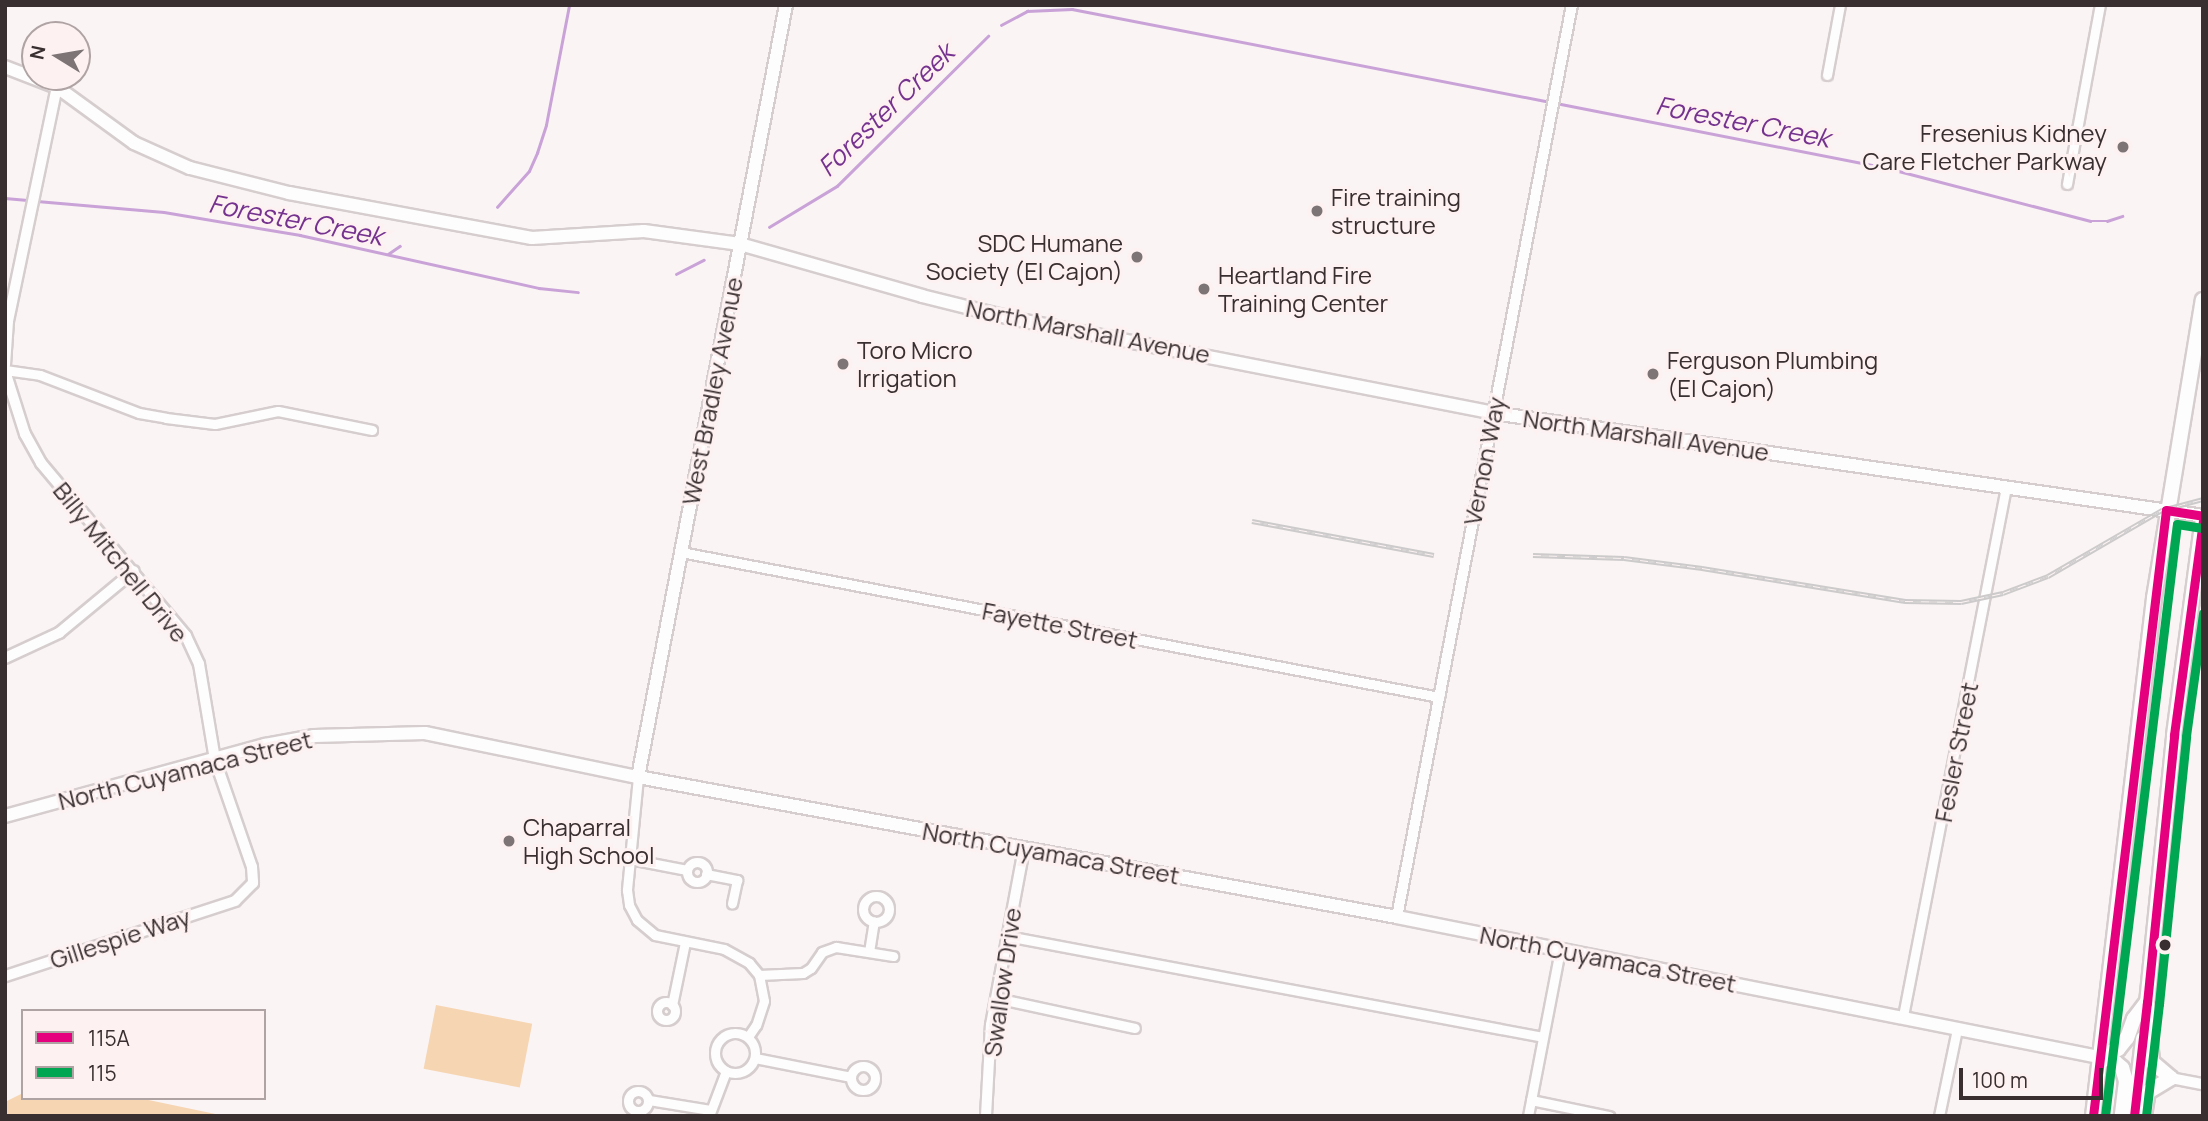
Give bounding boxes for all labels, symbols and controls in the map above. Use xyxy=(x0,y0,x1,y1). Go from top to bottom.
north arrow xyxy=(21,21,91,91)
water label: Forester Creek xyxy=(812,37,960,183)
text: N xyxy=(23,43,51,62)
water label: Forester Creek xyxy=(1653,90,1833,154)
place label: Fresenius Kidney Care Fletcher Parkway xyxy=(1863,119,2107,175)
marker: Fresenius Kidney Care Fletcher Parkway xyxy=(2113,137,2133,157)
place label: Fire training structure xyxy=(1331,183,1461,239)
water label: Forester Creek xyxy=(206,188,386,252)
marker: Fire training structure xyxy=(1309,203,1325,219)
place label: SDC Humane Society (El Cajon) xyxy=(926,229,1123,285)
marker: SDC Humane Society (El Cajon) xyxy=(1129,249,1145,265)
place label: Heartland Fire Training Center xyxy=(1218,261,1388,317)
street label: West Bradley Avenue xyxy=(676,275,748,507)
marker: Heartland Fire Training Center xyxy=(1196,281,1212,297)
street label: North Marshall Avenue xyxy=(964,293,1212,369)
place label: Toro Micro Irrigation xyxy=(857,336,973,392)
place label: Ferguson Plumbing (El Cajon) xyxy=(1667,346,1878,402)
marker: Toro Micro Irrigation xyxy=(835,356,851,372)
marker: Ferguson Plumbing (El Cajon) xyxy=(1645,366,1661,382)
street label: Vernon Way xyxy=(1457,395,1511,527)
street label: North Marshall Avenue xyxy=(1521,403,1771,467)
street label: Billy Mitchell Drive xyxy=(48,476,194,648)
street label: Fayette Street xyxy=(980,596,1140,654)
street label: Fesler Street xyxy=(1928,680,1984,824)
street label: North Cuyamaca Street xyxy=(55,725,315,815)
place label: Chaparral High School xyxy=(523,813,655,869)
street label: North Cuyamaca Street xyxy=(920,816,1182,890)
marker: Chaparral High School xyxy=(501,833,517,849)
street label: Gillespie Way xyxy=(46,902,194,974)
street label: Swallow Drive xyxy=(977,906,1027,1058)
street label: North Cuyamaca Street xyxy=(1477,920,1739,998)
unlabelled marker xyxy=(2158,938,2172,952)
legend xyxy=(21,1009,266,1100)
text: 115A xyxy=(88,1024,130,1052)
scale bar xyxy=(1963,1054,2106,1098)
text: 115 xyxy=(88,1059,117,1087)
text: 100 m xyxy=(1972,1066,2028,1094)

